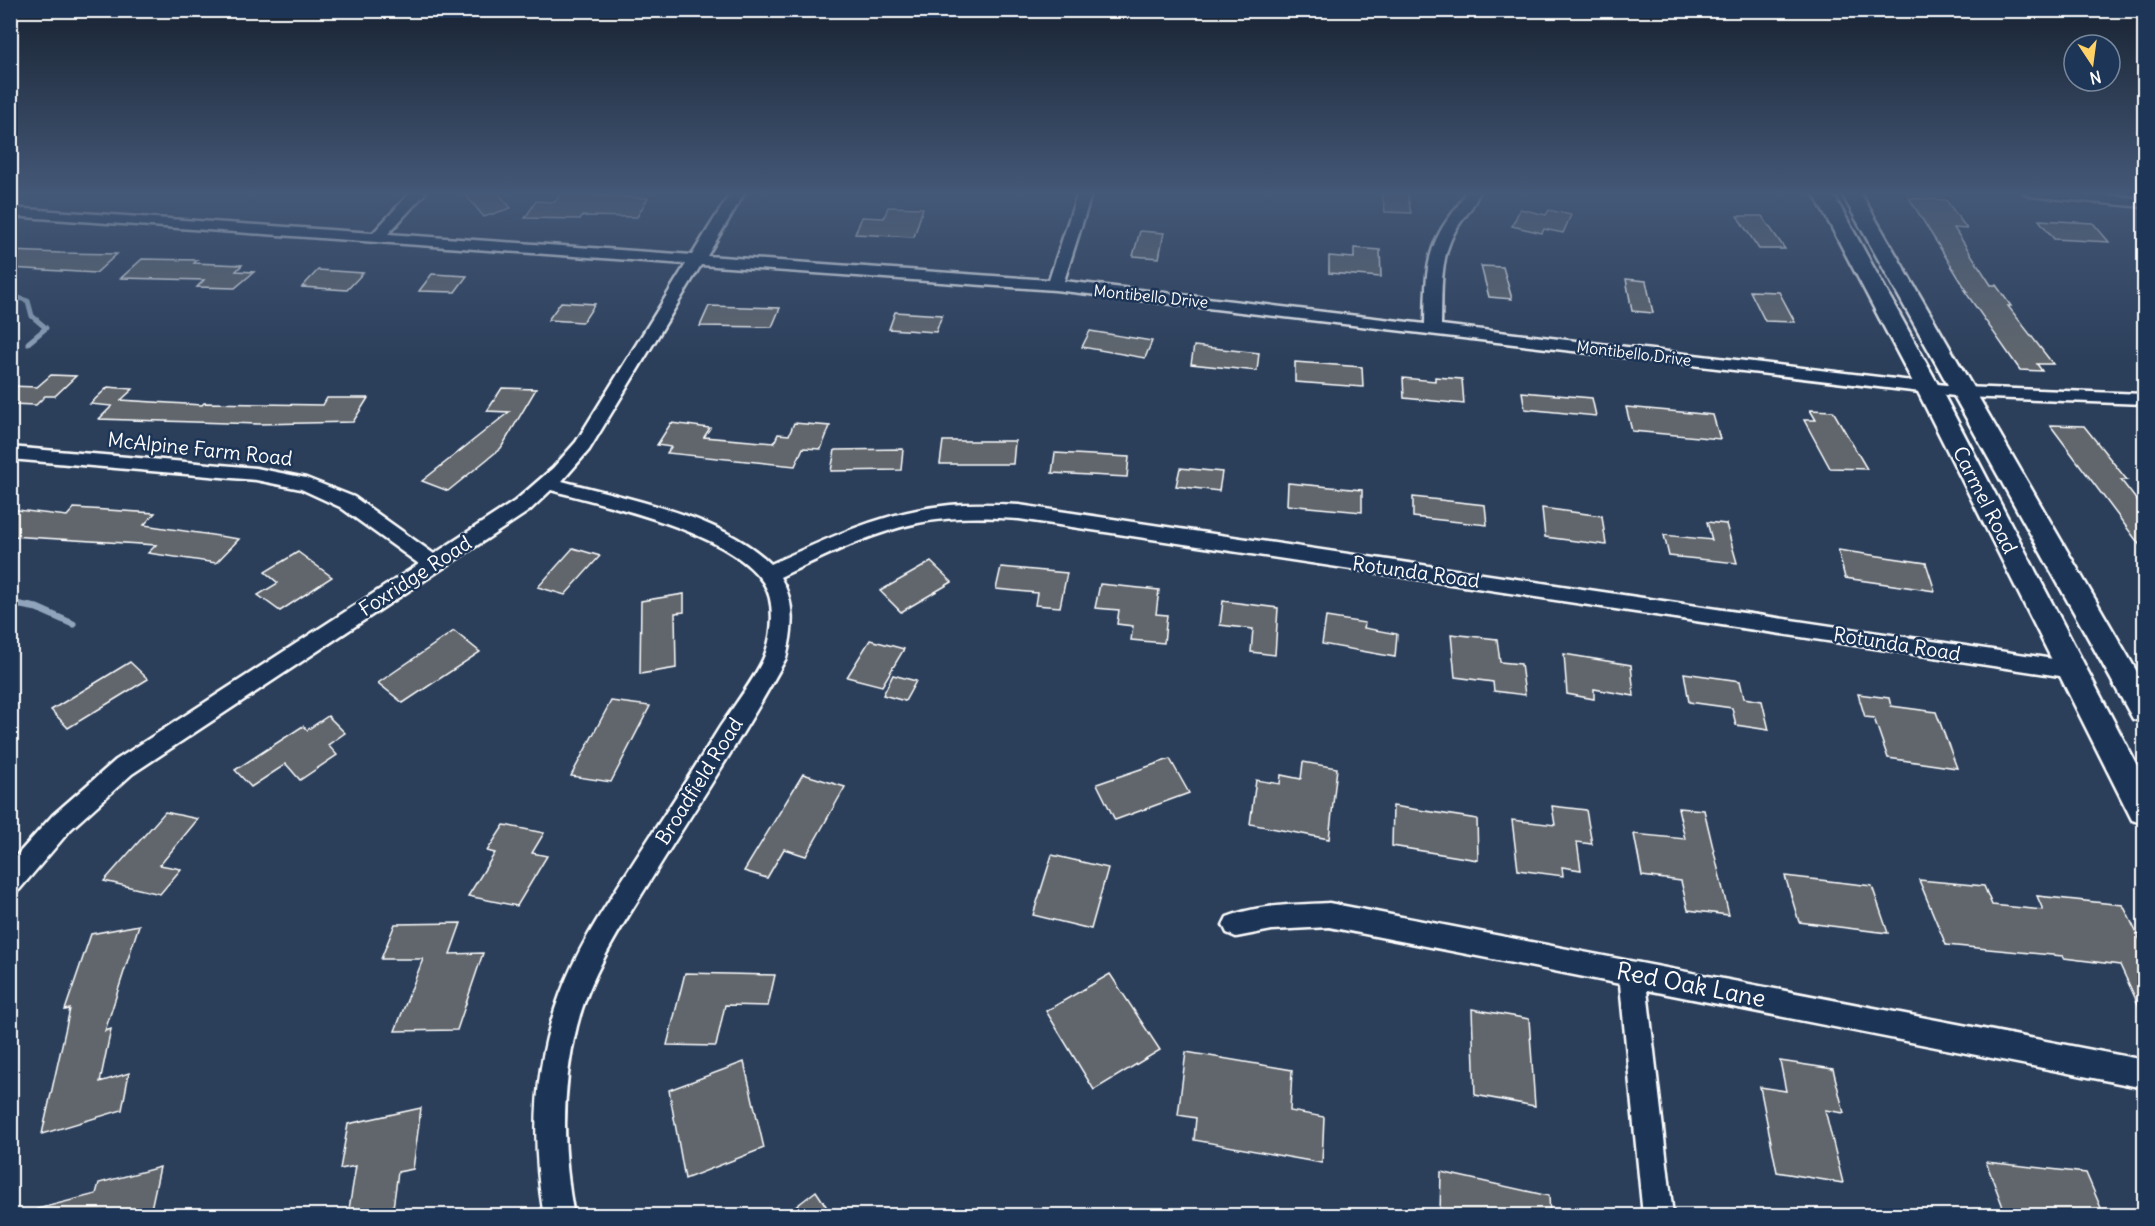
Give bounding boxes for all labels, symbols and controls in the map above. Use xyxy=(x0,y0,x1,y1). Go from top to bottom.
north arrow xyxy=(2062,33,2122,93)
text: N xyxy=(2088,67,2103,89)
street label: Montibello Drive xyxy=(1093,280,1209,312)
street label: Montibello Drive xyxy=(1576,336,1692,370)
street label: McAlpine Farm Road xyxy=(106,426,294,471)
street label: Carmel Road xyxy=(1948,442,2023,558)
street label: Foxridge Road xyxy=(354,530,476,621)
street label: Rotunda Road xyxy=(1351,550,1482,593)
street label: Rotunda Road xyxy=(1832,621,1963,666)
street label: Broadfield Road xyxy=(650,712,748,849)
street label: Red Oak Lane xyxy=(1614,955,1768,1013)

